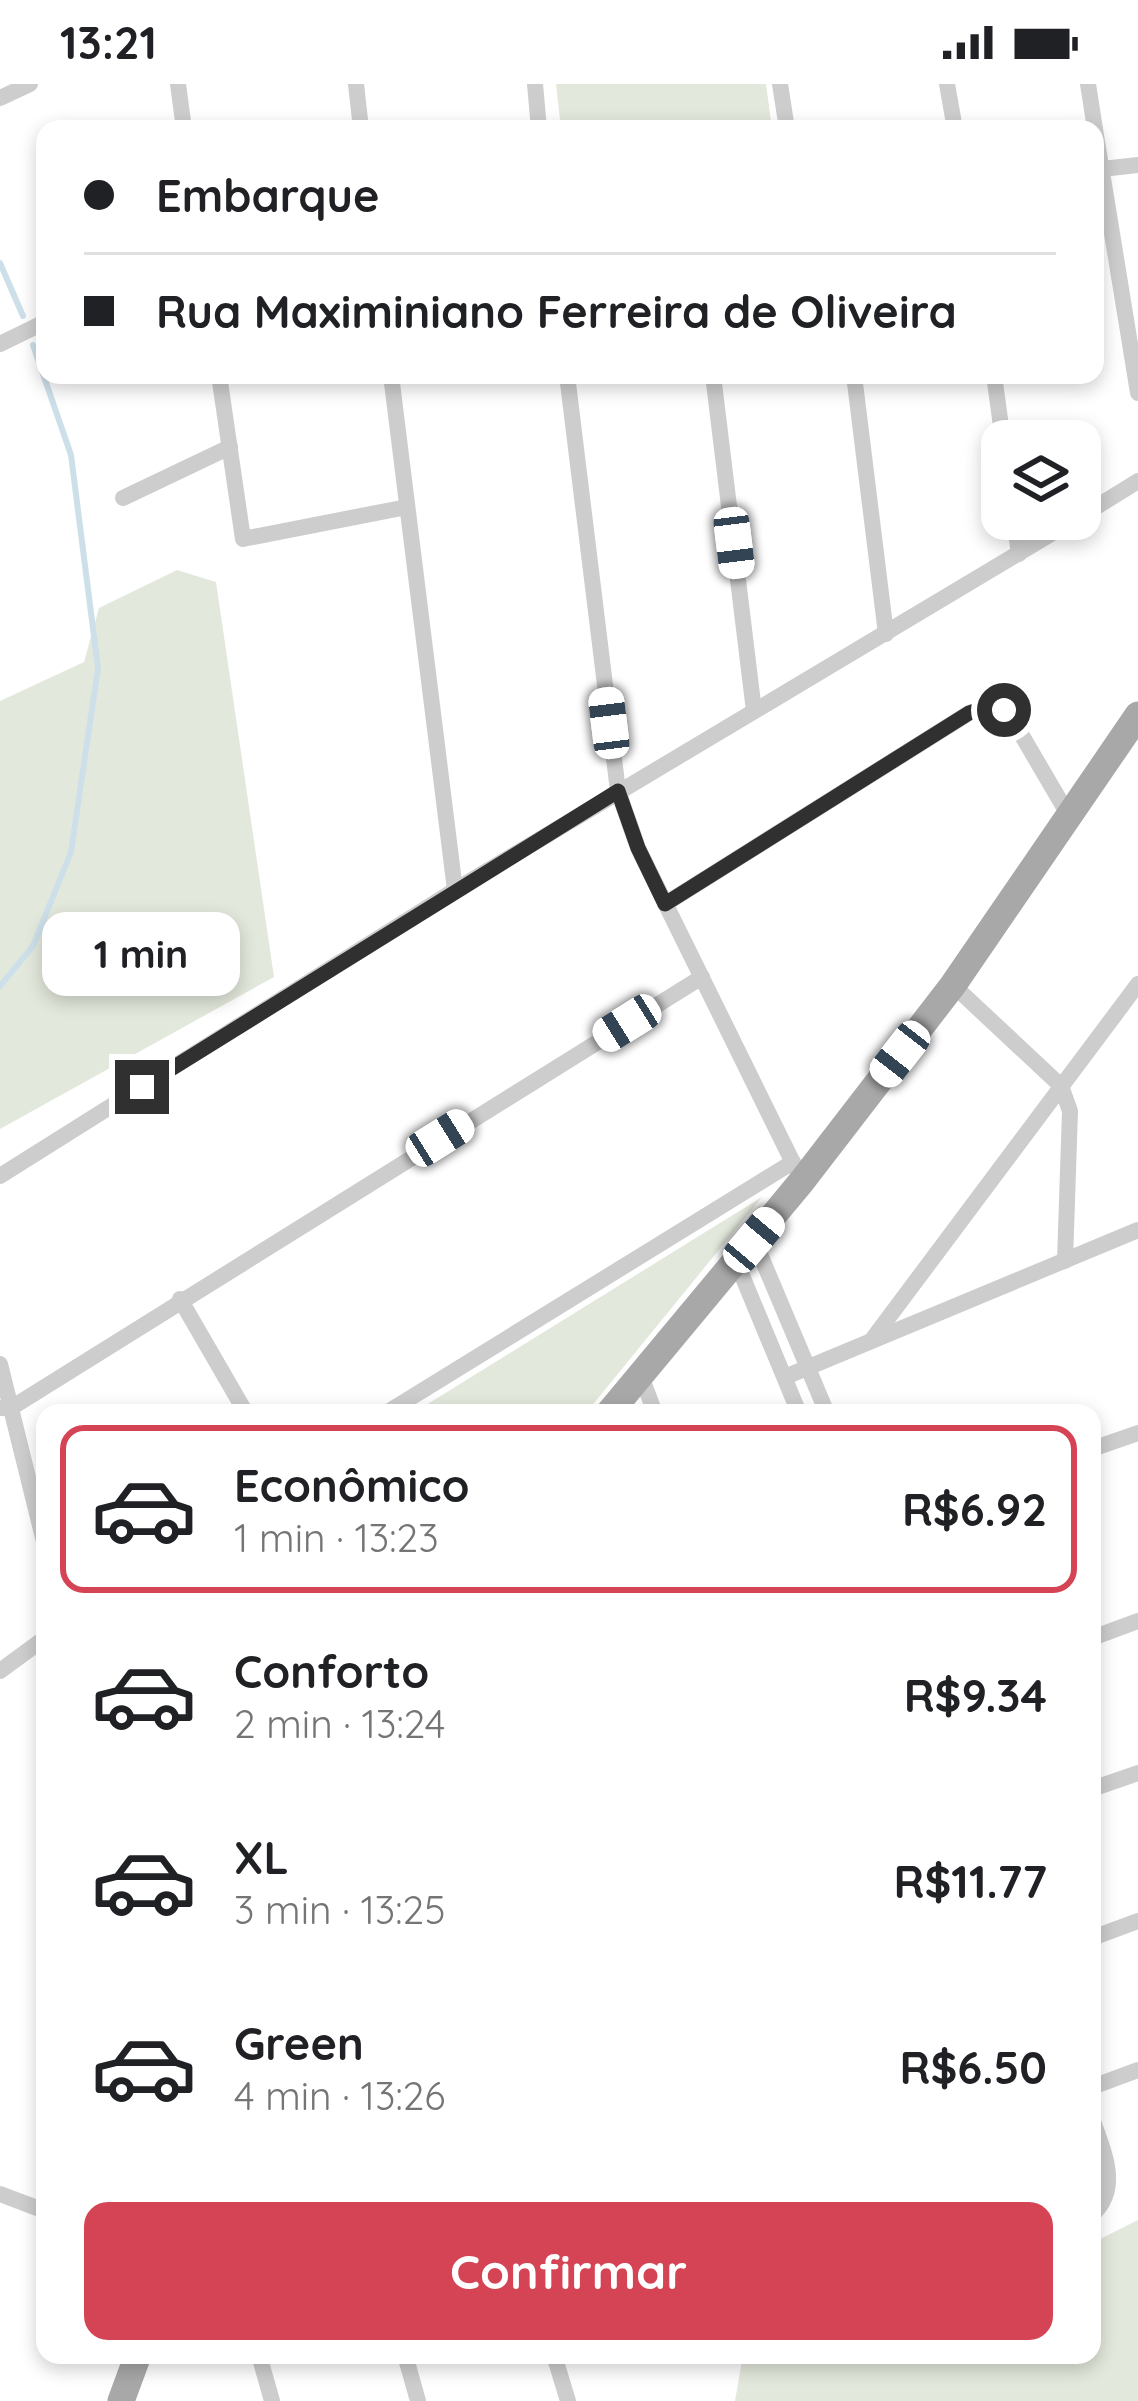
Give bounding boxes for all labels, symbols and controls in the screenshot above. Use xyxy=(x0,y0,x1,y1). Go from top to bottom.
text: 13:21 xyxy=(60,14,157,70)
text: Embarque xyxy=(156,167,380,223)
text: Rua Maximiniano Ferreira de Oliveira xyxy=(156,283,957,339)
map controls xyxy=(981,420,1101,540)
button: layers xyxy=(981,420,1101,540)
car xyxy=(712,505,756,581)
route start xyxy=(977,683,1031,737)
car xyxy=(587,685,631,761)
callout: 1 min xyxy=(43,913,241,997)
text: 1 min xyxy=(94,929,188,978)
car xyxy=(587,989,667,1057)
car xyxy=(864,1015,936,1093)
route end xyxy=(115,1060,169,1114)
car xyxy=(400,1104,480,1172)
car xyxy=(717,1201,791,1279)
icon: car xyxy=(90,1455,198,1563)
text: Econômico xyxy=(234,1457,470,1513)
text: R$6.92 xyxy=(902,1481,1047,1537)
text: 1 min · 13:23 xyxy=(234,1513,439,1562)
icon: car xyxy=(90,1641,198,1749)
text: Conforto xyxy=(234,1643,429,1699)
text: R$9.34 xyxy=(904,1667,1047,1723)
text: 2 min · 13:24 xyxy=(234,1699,445,1748)
icon: car xyxy=(90,1827,198,1935)
text: XL xyxy=(234,1829,289,1885)
text: R$11.77 xyxy=(894,1853,1047,1909)
text: 3 min · 13:25 xyxy=(234,1885,445,1934)
icon: car xyxy=(90,2013,198,2121)
text: Green xyxy=(234,2015,364,2071)
text: R$6.50 xyxy=(900,2039,1047,2095)
text: 4 min · 13:26 xyxy=(234,2071,445,2120)
button: Confirmar xyxy=(84,2202,1053,2340)

